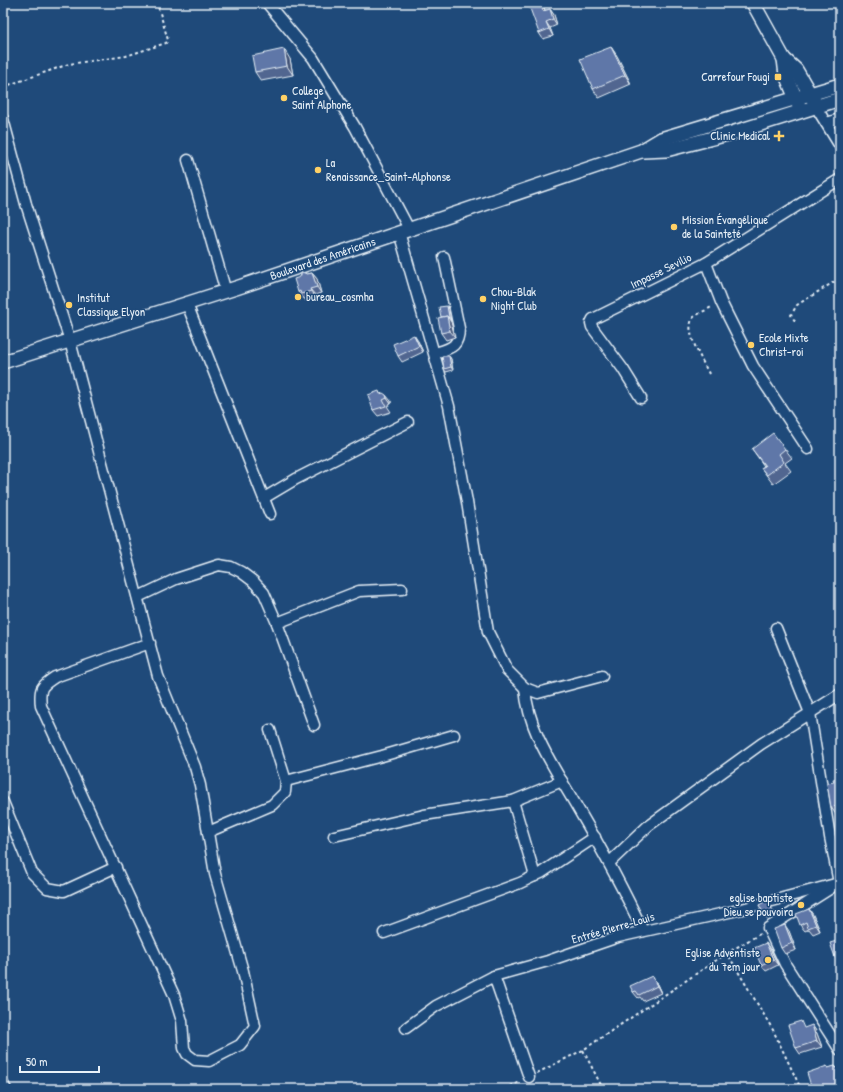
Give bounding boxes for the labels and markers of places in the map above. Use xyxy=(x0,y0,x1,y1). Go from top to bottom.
place label: Carrefour Fougi xyxy=(701,68,770,85)
marker: Carrefour Fougi xyxy=(773,72,783,82)
place label: College Saint Alphone xyxy=(292,82,352,113)
marker: College Saint Alphone xyxy=(279,93,289,103)
place label: Clinic Medical xyxy=(710,127,771,144)
marker: Clinic Medical xyxy=(773,130,785,142)
place label: La Renaissance_Saint-Alphonse xyxy=(326,154,451,185)
marker: La Renaissance_Saint-Alphonse xyxy=(313,165,323,175)
place label: Mission Évangélique de la Sainteté xyxy=(682,211,768,242)
marker: Mission Évangélique de la Sainteté xyxy=(669,222,679,232)
place label: Chou-Blak Night Club xyxy=(491,283,537,314)
place label: bureau_cosmha xyxy=(306,288,374,305)
place label: Institut Classique Elyon xyxy=(77,289,145,320)
marker: bureau_cosmha xyxy=(293,292,303,302)
marker: Chou-Blak Night Club xyxy=(478,294,488,304)
marker: Institut Classique Elyon xyxy=(64,300,74,310)
place label: Ecole Mixte Christ-roi xyxy=(759,329,809,360)
marker: Ecole Mixte Christ-roi xyxy=(746,340,756,350)
place label: eglise baptiste Dieu se pouvoira xyxy=(724,889,793,920)
marker: eglise baptiste Dieu se pouvoira xyxy=(796,900,806,910)
place label: Eglise Adventiste du 7em jour xyxy=(685,944,760,975)
marker: Eglise Adventiste du 7em jour xyxy=(763,955,773,965)

